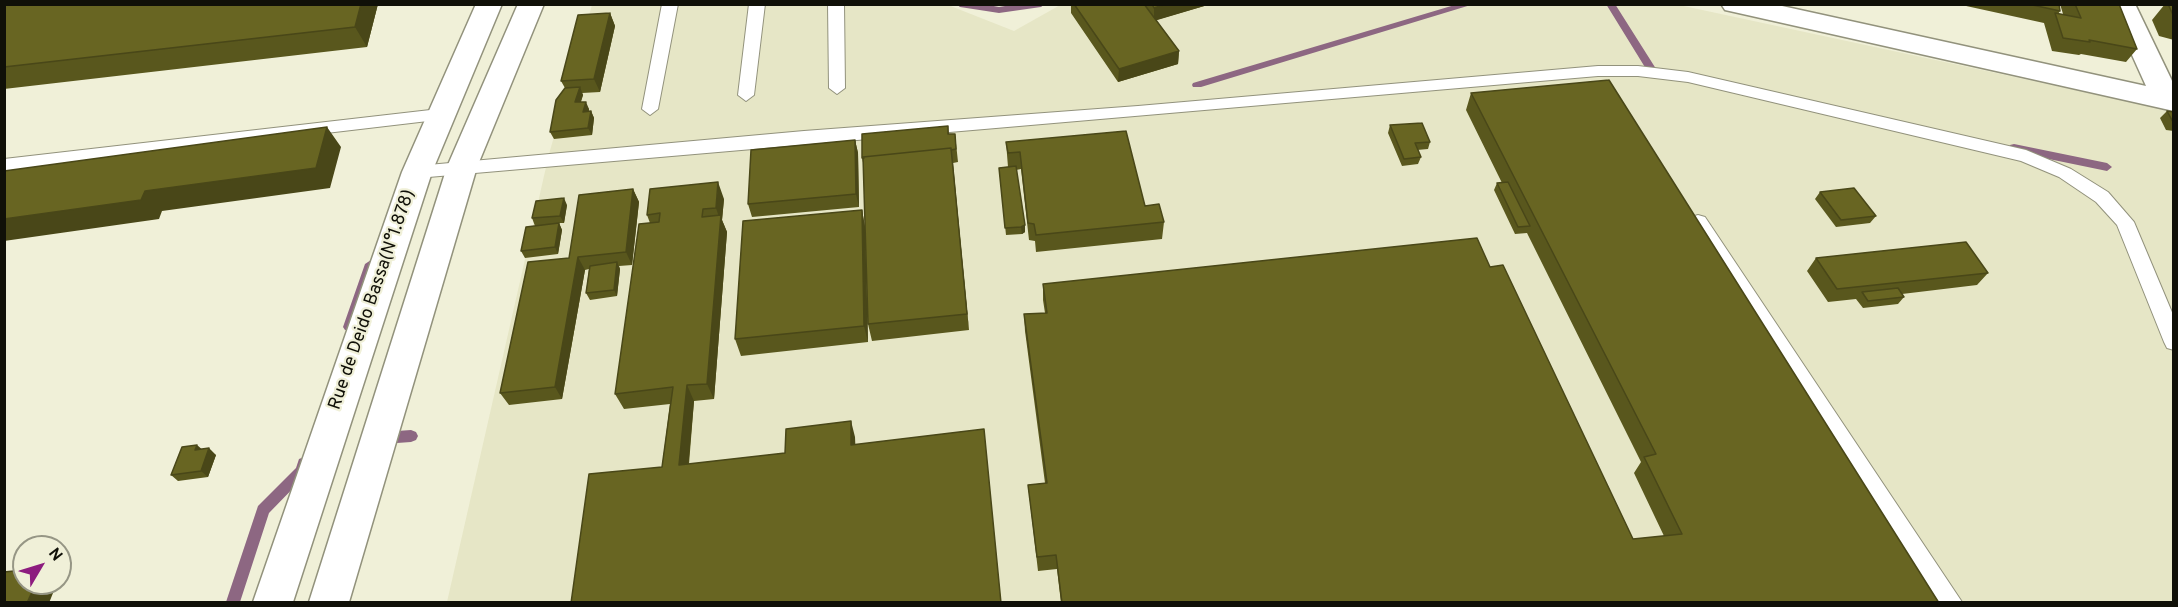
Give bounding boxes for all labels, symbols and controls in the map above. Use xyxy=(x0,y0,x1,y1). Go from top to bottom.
street label: Rue de Deido Bassa(N°1.878) xyxy=(325,187,421,413)
north arrow xyxy=(12,535,72,595)
text: N xyxy=(43,544,66,566)

